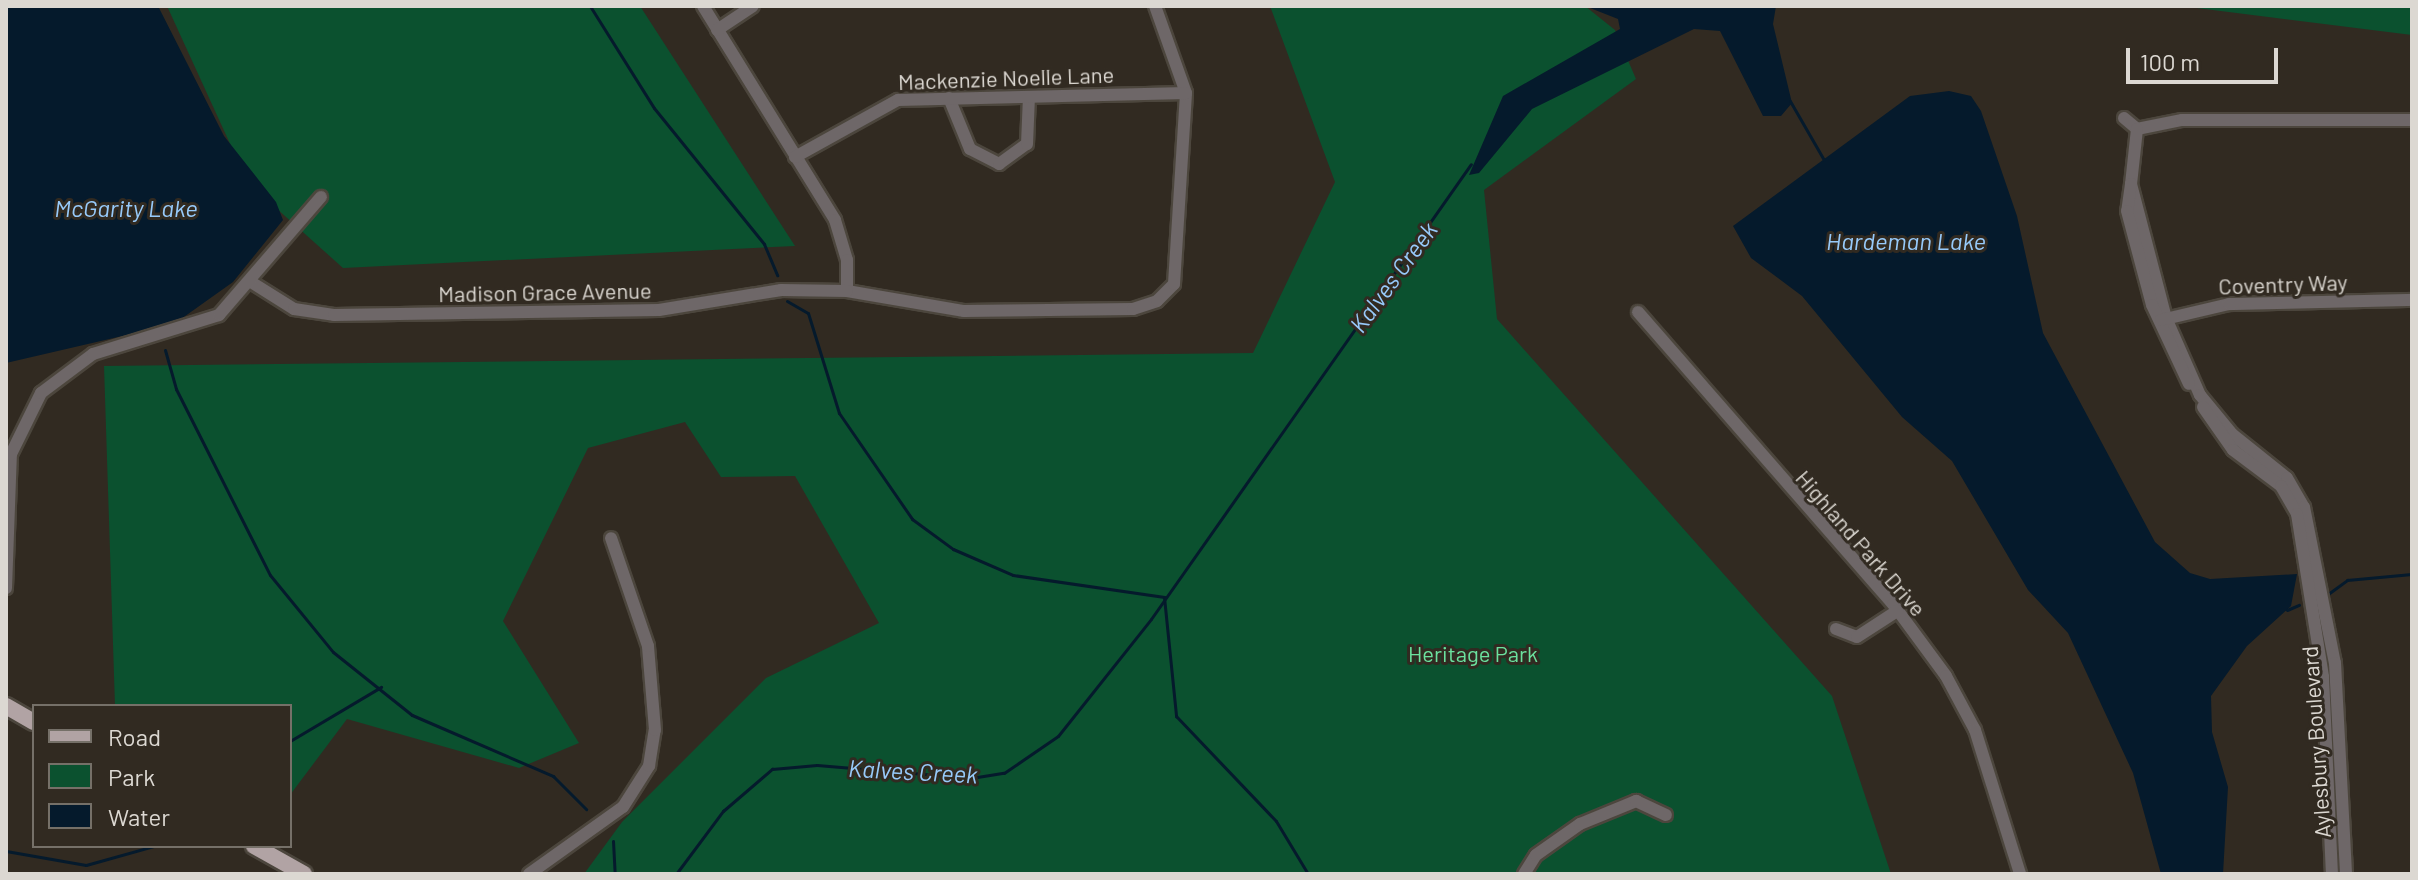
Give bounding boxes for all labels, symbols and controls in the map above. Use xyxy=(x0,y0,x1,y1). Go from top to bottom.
scale bar xyxy=(2130,32,2282,82)
text: 100 m xyxy=(2140,47,2200,76)
street label: Mackenzie Noelle Lane xyxy=(898,61,1114,95)
water label: McGarity Lake xyxy=(54,194,198,222)
water label: Kalves Creek xyxy=(1343,216,1443,338)
water label: Hardeman Lake xyxy=(1826,227,1986,255)
street label: Coventry Way xyxy=(2218,269,2348,299)
street label: Madison Grace Avenue xyxy=(438,277,652,307)
street label: Highland Park Drive xyxy=(1790,465,1932,621)
park label: Heritage Park xyxy=(1408,641,1538,667)
street label: Aylesbury Boulevard xyxy=(2296,645,2336,839)
legend xyxy=(32,704,292,848)
text: Road xyxy=(108,722,161,751)
water label: Kalves Creek xyxy=(848,753,978,789)
text: Park xyxy=(108,762,155,791)
text: Water xyxy=(108,802,170,831)

